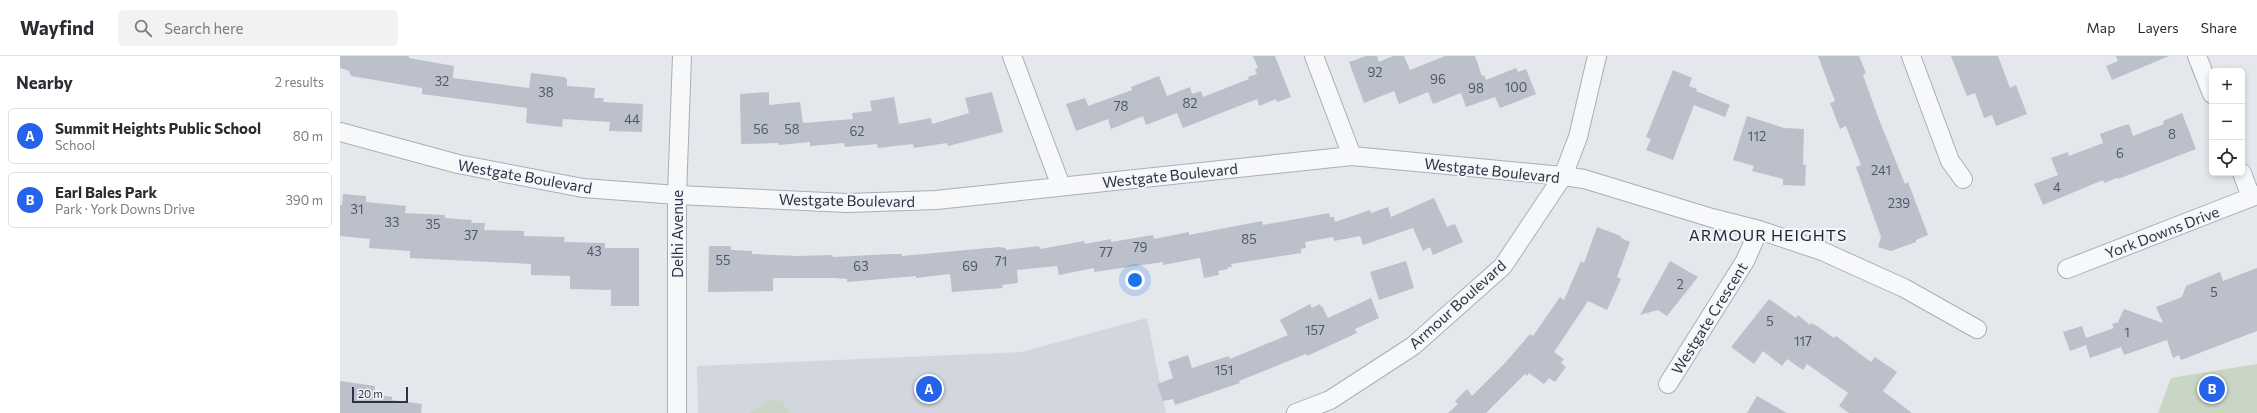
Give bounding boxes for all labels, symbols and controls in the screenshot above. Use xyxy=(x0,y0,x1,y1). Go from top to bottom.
search box xyxy=(118,10,398,46)
text: Wayfind xyxy=(20,16,94,39)
icon: search xyxy=(132,17,154,39)
text: Search here xyxy=(164,19,244,37)
text: Map xyxy=(2087,19,2115,36)
text: Layers xyxy=(2137,19,2179,36)
text: Share xyxy=(2201,19,2237,36)
house number: 92 xyxy=(1367,64,1383,80)
map controls xyxy=(2209,68,2245,176)
button: + xyxy=(2209,68,2245,104)
house number: 96 xyxy=(1430,71,1446,87)
text: Nearby xyxy=(16,72,73,93)
house number: 32 xyxy=(435,73,449,89)
text: 2 results xyxy=(275,74,324,90)
house number: 100 xyxy=(1505,79,1527,95)
house number: 98 xyxy=(1468,80,1484,96)
house number: 38 xyxy=(538,84,554,100)
house number: 82 xyxy=(1182,95,1198,111)
house number: 78 xyxy=(1114,98,1128,114)
button: − xyxy=(2209,104,2245,140)
house number: 44 xyxy=(624,111,640,127)
text: Summit Heights Public School xyxy=(55,119,261,137)
house number: 56 xyxy=(753,121,769,137)
house number: 58 xyxy=(784,121,800,137)
house number: 62 xyxy=(849,123,865,139)
house number: 8 xyxy=(2168,126,2176,142)
text: A xyxy=(25,128,35,144)
text: 80 m xyxy=(293,128,323,144)
house number: 112 xyxy=(1748,128,1766,144)
text: School xyxy=(55,137,95,153)
button: locate xyxy=(2209,140,2245,176)
house number: 6 xyxy=(2116,145,2124,161)
street label: Westgate Boulevard xyxy=(1423,154,1561,186)
street label: Westgate Boulevard xyxy=(456,155,594,197)
street label: Westgate Boulevard xyxy=(1101,159,1239,191)
house number: 241 xyxy=(1871,162,1891,178)
house number: 4 xyxy=(2053,179,2061,195)
text: Earl Bales Park xyxy=(55,183,157,201)
street label: Delhi Avenue xyxy=(668,190,686,278)
street label: Westgate Boulevard xyxy=(779,190,915,210)
text: B xyxy=(26,192,34,208)
text: 390 m xyxy=(285,192,323,208)
house number: 239 xyxy=(1888,195,1910,211)
text: Park · York Downs Drive xyxy=(55,201,195,217)
house number: 31 xyxy=(351,201,363,217)
street label: York Downs Drive xyxy=(2102,202,2222,262)
house number: 33 xyxy=(385,214,399,230)
house number: 35 xyxy=(426,216,440,232)
district label: ARMOUR HEIGHTS xyxy=(1689,225,1847,244)
house number: 37 xyxy=(464,227,478,243)
house number: 85 xyxy=(1241,231,1257,247)
house number: 79 xyxy=(1133,239,1147,255)
house number: 43 xyxy=(586,243,602,259)
house number: 77 xyxy=(1099,244,1113,260)
house number: 55 xyxy=(716,252,730,268)
house number: 71 xyxy=(995,253,1007,269)
street label: Armour Boulevard xyxy=(1405,256,1509,352)
house number: 63 xyxy=(853,258,869,274)
house number: 69 xyxy=(962,258,978,274)
street label: Westgate Crescent xyxy=(1667,259,1751,377)
your location xyxy=(1125,270,1145,290)
house number: 2 xyxy=(1676,276,1684,292)
house number: 5 xyxy=(2210,284,2218,300)
house number: 5 xyxy=(1766,313,1774,329)
house number: 157 xyxy=(1305,322,1325,338)
house number: 1 xyxy=(2124,324,2130,340)
house number: 117 xyxy=(1794,333,1812,349)
house number: 151 xyxy=(1215,362,1233,378)
pin: A xyxy=(916,374,942,404)
pin: B xyxy=(2199,374,2225,404)
scale bar xyxy=(352,385,408,404)
text: 20 m xyxy=(358,387,383,400)

